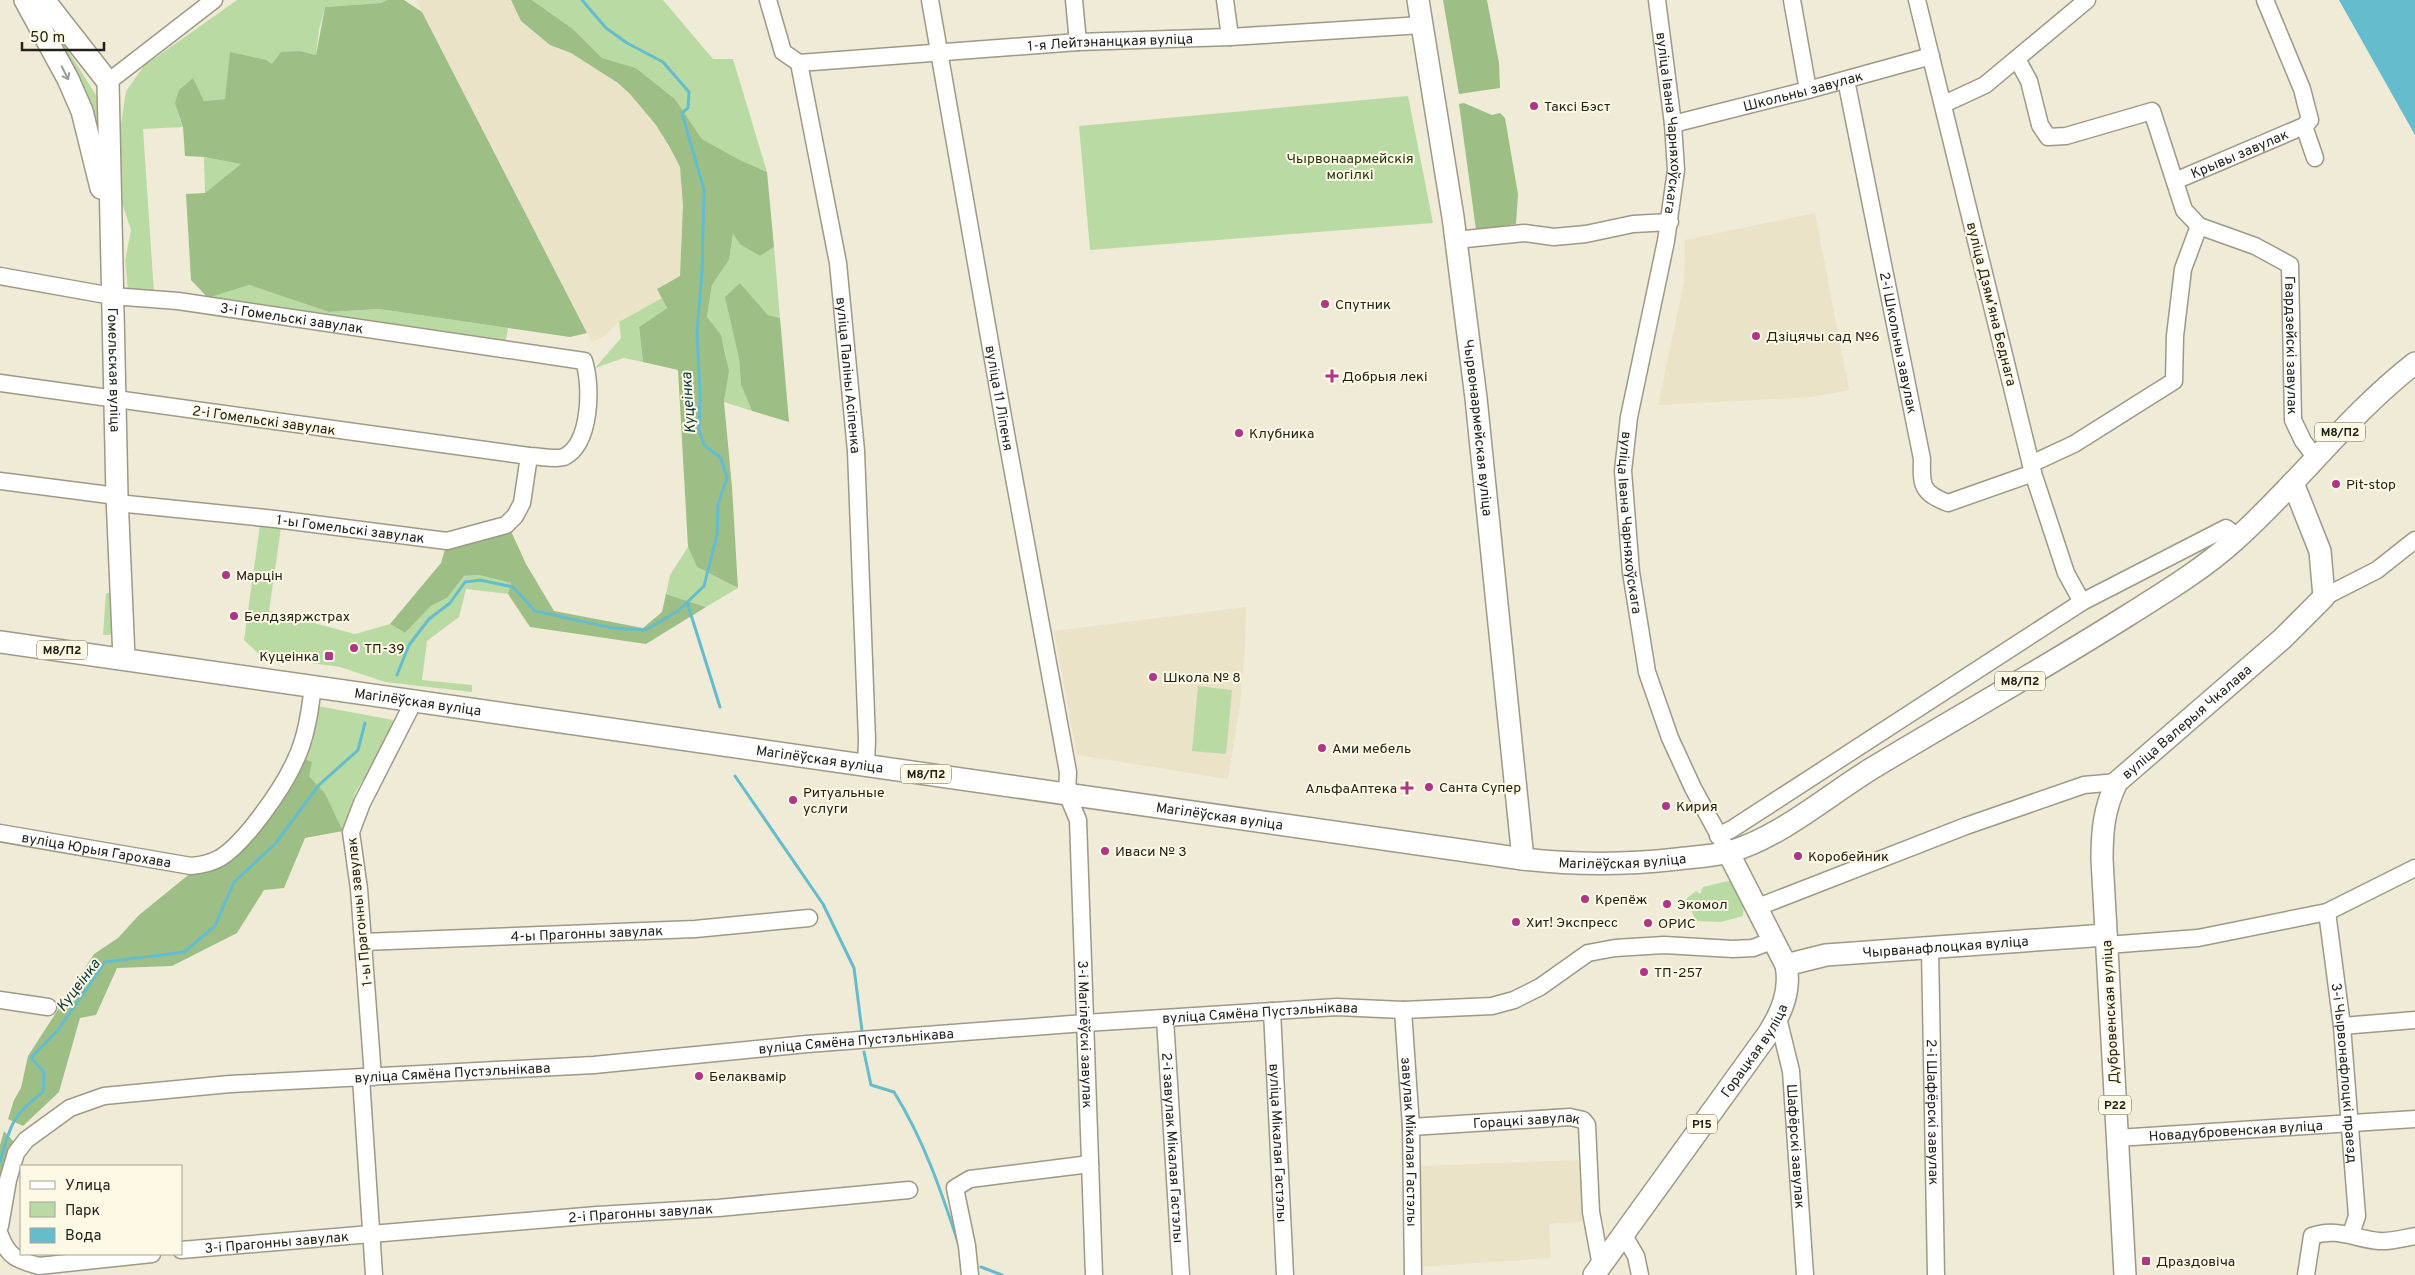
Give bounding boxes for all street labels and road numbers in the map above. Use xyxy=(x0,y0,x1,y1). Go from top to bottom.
street label: 1-я Лейтэнанцкая вуліца xyxy=(1027,31,1193,56)
street label: вуліца Івана Чарняхоўскага xyxy=(1651,31,1683,215)
street label: Школьны завулак xyxy=(1742,68,1865,116)
street label: Крывы завулак xyxy=(2189,127,2291,183)
street label: вуліца Дзямʼяна Беднага xyxy=(1962,221,2019,388)
street label: 2-і Школьны завулак xyxy=(1875,271,1920,415)
street label: Гвардзейскі завулак xyxy=(2280,276,2300,415)
street label: вуліца Паліны Асіпенка xyxy=(831,296,863,454)
street label: 3-і Гомельскі завулак xyxy=(219,300,364,338)
street label: Гомельская вуліца xyxy=(103,307,123,432)
street label: Чырвонаармейская вуліца xyxy=(1459,338,1495,517)
street label: вуліца 11 Ліпеня xyxy=(981,344,1016,452)
street label: 2-і Гомельскі завулак xyxy=(191,403,337,440)
road number: М8/П2 xyxy=(2315,422,2365,442)
street label: вуліца Івана Чарняхоўскага xyxy=(1613,430,1645,615)
street label: 1-ы Гомельскі завулак xyxy=(275,512,426,548)
road number: М8/П2 xyxy=(37,640,87,660)
street label: вуліца Валерыя Чкалава xyxy=(2119,662,2256,784)
road number: М8/П2 xyxy=(1995,671,2045,690)
street label: Магілёўская вуліца xyxy=(353,686,482,720)
street label: Магілёўская вуліца xyxy=(755,743,884,778)
road number: М8/П2 xyxy=(901,764,951,784)
street label: Магілёўская вуліца xyxy=(1155,800,1284,835)
street label: вуліца Юрыя Гарохава xyxy=(20,830,172,872)
street label: 1-ы Прагонны завулак xyxy=(344,837,377,987)
street label: Магілёўская вуліца xyxy=(1558,851,1687,874)
street label: 4-ы Прагонны завулак xyxy=(510,923,663,946)
street label: Чырванафлоцкая вуліца xyxy=(1862,934,2029,962)
street label: Дубровенская вуліца xyxy=(2099,940,2124,1084)
street label: 3-і Магілёўскі завулак xyxy=(1073,960,1095,1109)
street label: 3-і Чырвонафлоцкі праезд xyxy=(2326,982,2360,1164)
street label: вуліца Сямёна Пустэльнікава xyxy=(1162,1000,1358,1028)
street label: Горацкая вуліца xyxy=(1718,1002,1792,1101)
street label: вуліца Сямёна Пустэльнікава xyxy=(758,1026,955,1059)
street label: 2-і Шафёрскі завулак xyxy=(1922,1039,1941,1185)
street label: 2-і завулак Мікалая Гастэлы xyxy=(1157,1052,1186,1244)
street label: завулак Мікалая Гастэлы xyxy=(1396,1057,1419,1227)
street label: вуліца Сямёна Пустэльнікава xyxy=(354,1060,551,1087)
street label: вуліца Мікалая Гастэлы xyxy=(1265,1063,1289,1223)
street label: Шафёрскі завулак xyxy=(1782,1083,1807,1209)
road number: Р22 xyxy=(2099,1096,2131,1114)
street label: Горацкі завулак xyxy=(1473,1110,1582,1133)
road number: Р15 xyxy=(1687,1114,1717,1134)
street label: Новадубровенская вуліца xyxy=(2148,1118,2323,1146)
street label: 2-і Прагонны завулак xyxy=(568,1201,713,1227)
street label: 3-і Прагонны завулак xyxy=(204,1229,350,1258)

